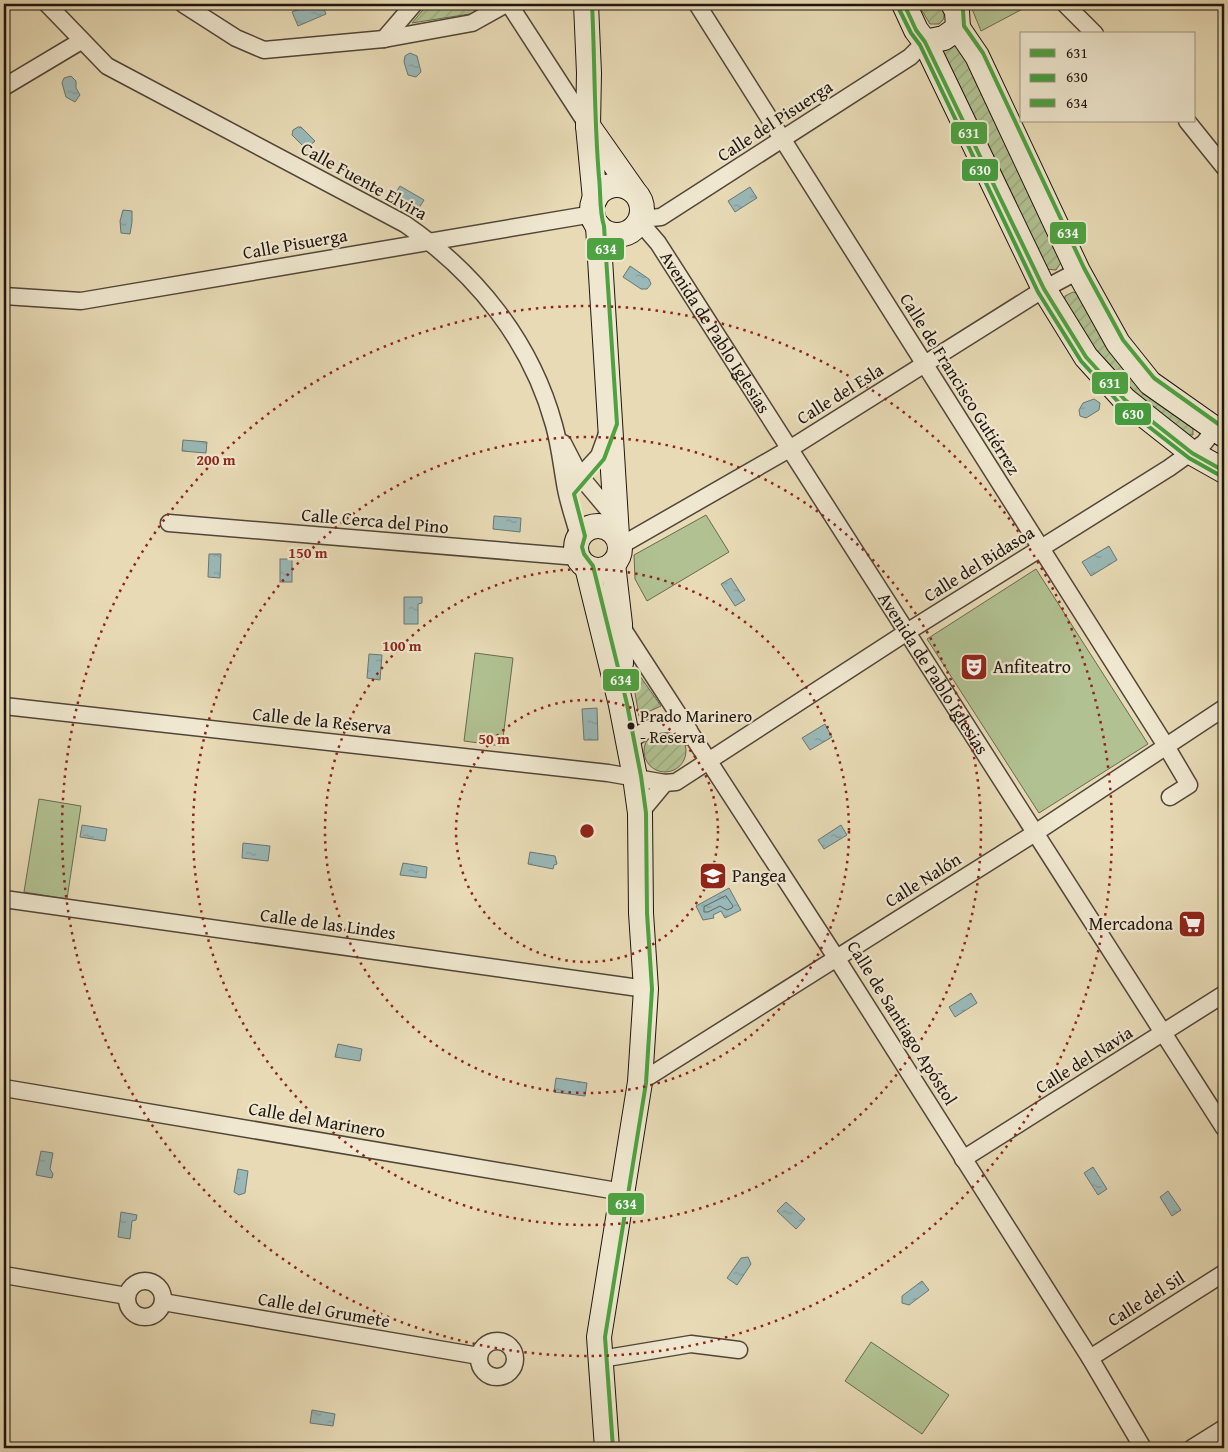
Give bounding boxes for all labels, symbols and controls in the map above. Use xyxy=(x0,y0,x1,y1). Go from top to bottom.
legend xyxy=(1020,32,1196,122)
text: 631 xyxy=(1066,42,1088,63)
text: 630 xyxy=(1066,66,1088,87)
street label: Calle del Pisuerga xyxy=(712,73,838,168)
text: 634 xyxy=(1066,92,1088,113)
line badge: 631 xyxy=(950,121,988,145)
text: 631 xyxy=(958,123,980,143)
street label: Calle Fuente Elvira xyxy=(296,135,433,227)
line badge: 630 xyxy=(961,158,999,182)
text: 630 xyxy=(969,160,991,180)
street label: Calle Pisuerga xyxy=(240,221,350,266)
line badge: 634 xyxy=(1049,221,1087,245)
text: 634 xyxy=(1057,223,1079,243)
line badge: 634 xyxy=(586,237,625,261)
text: 634 xyxy=(595,239,617,259)
street label: Avenida de Pablo Iglesias xyxy=(653,246,778,418)
street label: Calle de Francisco Gutiérrez xyxy=(893,288,1028,480)
street label: Calle del Esla xyxy=(791,356,889,431)
line badge: 631 xyxy=(1091,371,1129,395)
text: 631 xyxy=(1099,373,1121,393)
line badge: 630 xyxy=(1114,402,1152,426)
text: 630 xyxy=(1122,404,1144,424)
text: 200 m xyxy=(196,449,236,470)
street label: Calle Cerca del Pino xyxy=(300,501,450,540)
street label: Calle del Bidasoa xyxy=(918,518,1040,608)
text: 150 m xyxy=(288,542,328,563)
street label: Avenida de Pablo Iglesias xyxy=(872,587,996,760)
text: 100 m xyxy=(382,635,422,656)
theatre icon: Anfiteatro xyxy=(959,652,989,682)
place label: Anfiteatro xyxy=(993,653,1071,680)
line badge: 634 xyxy=(602,668,640,692)
text: 634 xyxy=(610,670,632,690)
street label: Calle de la Reserva xyxy=(251,700,393,741)
place label: Prado Marinero - Reserva xyxy=(640,703,753,749)
marker: Prado Marinero - Reserva xyxy=(626,721,636,731)
text: 50 m xyxy=(478,728,510,749)
centre of rings xyxy=(578,822,596,840)
street label: Calle Nalón xyxy=(879,845,966,914)
school or university icon: Pangea xyxy=(698,861,728,891)
place label: Pangea xyxy=(732,862,787,889)
street label: Calle de las Lindes xyxy=(259,901,398,946)
supermarket icon: Mercadona xyxy=(1177,909,1207,939)
place label: Mercadona xyxy=(1089,910,1173,937)
street label: Calle de Santiago Apóstol xyxy=(841,935,964,1110)
street label: Calle del Navia xyxy=(1030,1019,1138,1100)
street label: Calle del Marinero xyxy=(247,1094,388,1145)
line badge: 634 xyxy=(607,1192,645,1216)
text: 634 xyxy=(615,1194,637,1214)
street label: Calle del Sil xyxy=(1102,1264,1190,1333)
street label: Calle del Grumete xyxy=(256,1285,392,1334)

